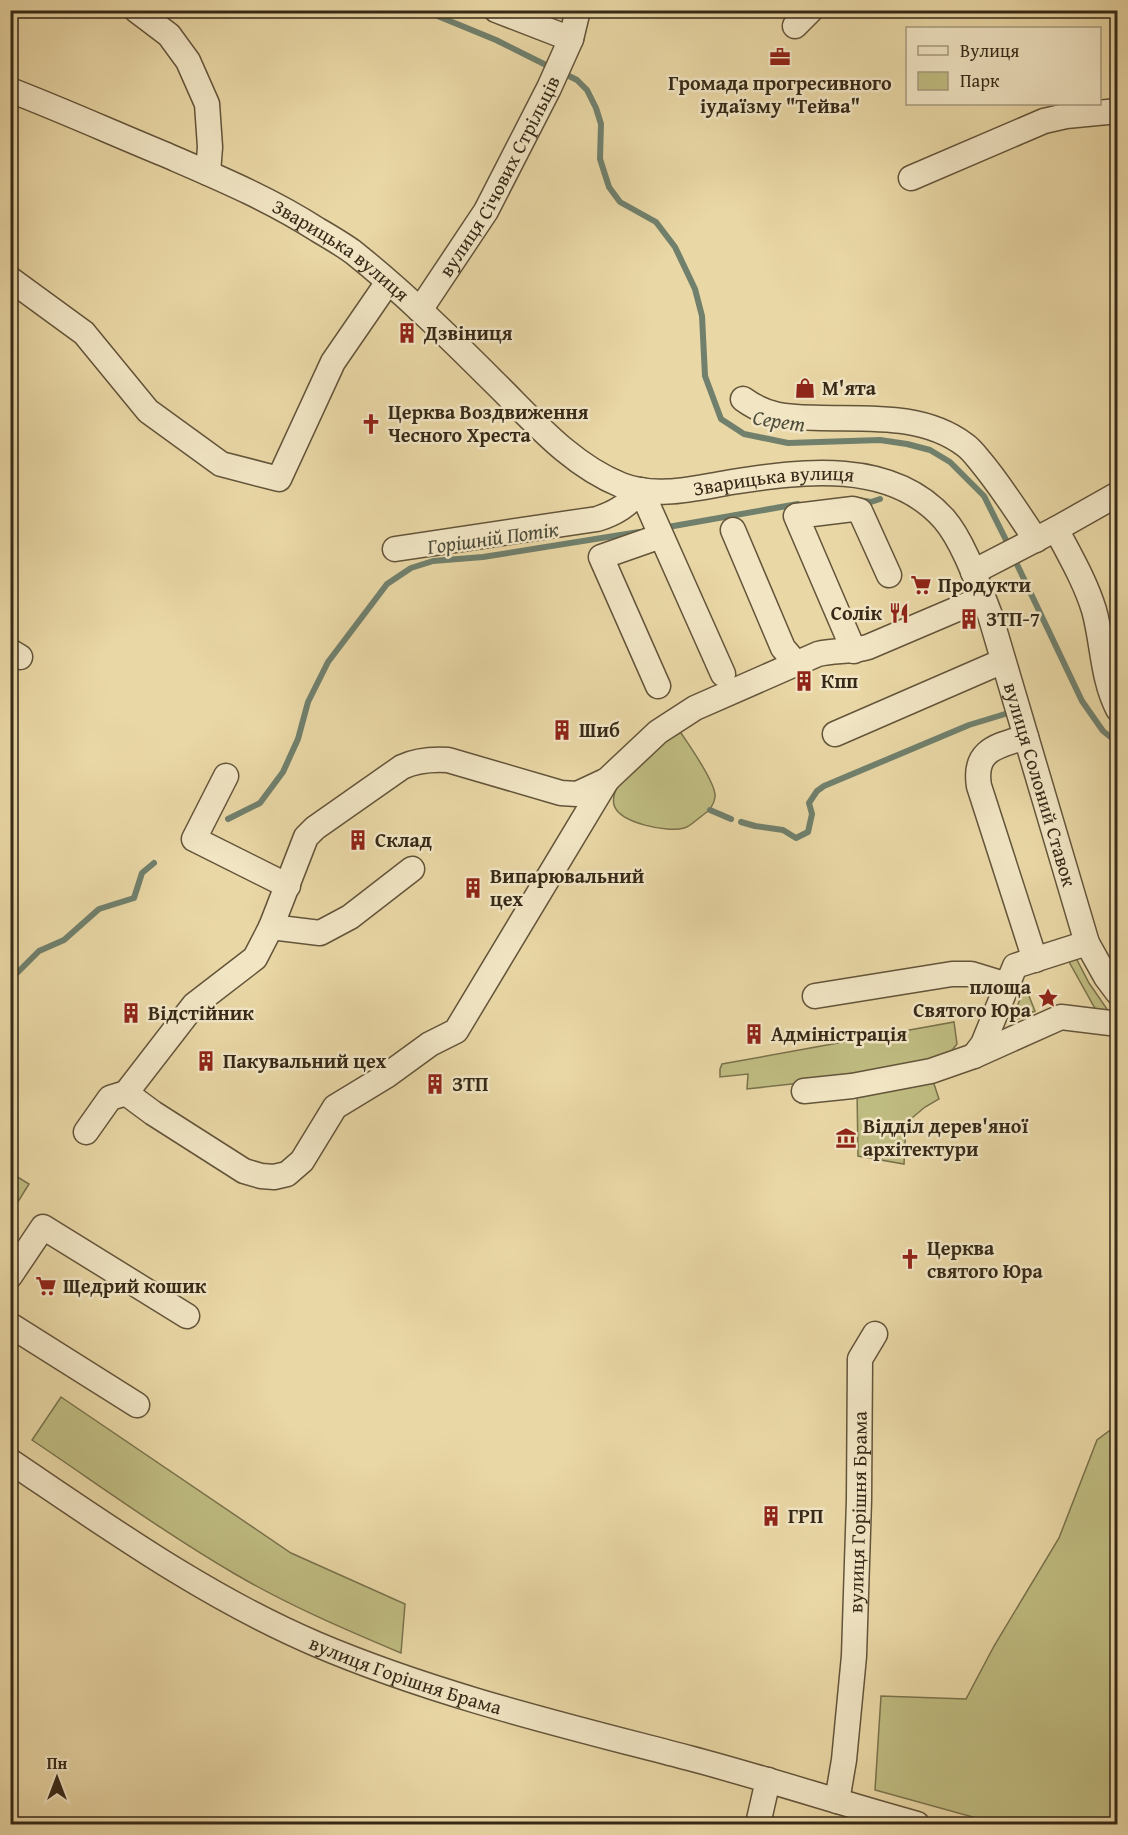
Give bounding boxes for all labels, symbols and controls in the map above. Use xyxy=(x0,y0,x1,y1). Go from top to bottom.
legend xyxy=(906,27,1101,105)
text: Вулиця xyxy=(960,37,1019,64)
office icon: Громада прогресивного іудаїзму "Тейва" xyxy=(768,45,792,69)
text: Парк xyxy=(960,67,1000,94)
place label: Громада прогресивного іудаїзму "Тейва" xyxy=(668,68,892,120)
street label: вулиця Січових Стрільців xyxy=(431,71,567,282)
street label: Зварицька вулиця xyxy=(268,191,416,308)
place label: Дзвіниця xyxy=(423,318,513,347)
building icon: Дзвіниця xyxy=(395,321,419,345)
place label: М'ята xyxy=(822,373,877,402)
shop icon: М'ята xyxy=(793,376,817,400)
place label: Церква Воздвиження Чесного Хреста xyxy=(388,397,589,449)
water label: Серет xyxy=(751,401,807,440)
church icon: Церква Воздвиження Чесного Хреста xyxy=(359,412,383,436)
street label: Зварицька вулиця xyxy=(691,458,856,503)
water label: Горішній Потік xyxy=(424,513,561,562)
place label: Продукти xyxy=(938,570,1031,599)
supermarket icon: Продукти xyxy=(909,573,933,597)
place label: Солік xyxy=(831,598,882,627)
restaurant icon: Солік xyxy=(887,601,911,625)
place label: ЗТП-7 xyxy=(986,604,1040,633)
building icon: ЗТП-7 xyxy=(957,607,981,631)
place label: Кпп xyxy=(821,666,858,695)
building icon: Кпп xyxy=(792,669,816,693)
street label: вулиця Солоний Ставок xyxy=(997,679,1085,890)
place label: Шиб xyxy=(579,715,620,744)
building icon: Шиб xyxy=(550,718,574,742)
place label: Склад xyxy=(375,825,432,854)
building icon: Склад xyxy=(346,828,370,852)
place label: Випарювальний цех xyxy=(490,861,645,913)
building icon: Випарювальний цех xyxy=(461,876,485,900)
place label: площа Святого Юра xyxy=(913,972,1032,1024)
place icon: площа Святого Юра xyxy=(1036,986,1060,1010)
place label: Відстійник xyxy=(148,998,254,1027)
building icon: Відстійник xyxy=(119,1001,143,1025)
place label: Адміністрація xyxy=(771,1019,907,1048)
building icon: Адміністрація xyxy=(742,1022,766,1046)
place label: Пакувальний цех xyxy=(223,1046,387,1075)
building icon: Пакувальний цех xyxy=(194,1049,218,1073)
place label: ЗТП xyxy=(452,1069,488,1098)
building icon: ЗТП xyxy=(423,1072,447,1096)
place label: Відділ дерев'яної архітектури xyxy=(863,1111,1029,1163)
museum icon: Відділ дерев'яної архітектури xyxy=(834,1126,858,1150)
place label: Церква святого Юра xyxy=(927,1233,1043,1285)
church icon: Церква святого Юра xyxy=(898,1247,922,1271)
place label: Щедрий кошик xyxy=(63,1271,207,1300)
supermarket icon: Щедрий кошик xyxy=(34,1274,58,1298)
street label: вулиця Горішня Брама xyxy=(840,1411,874,1614)
place label: ГРП xyxy=(788,1501,823,1530)
building icon: ГРП xyxy=(759,1504,783,1528)
street label: вулиця Горішня Брама xyxy=(305,1628,506,1722)
north arrow xyxy=(27,1748,87,1808)
text: Пн xyxy=(47,1751,67,1775)

